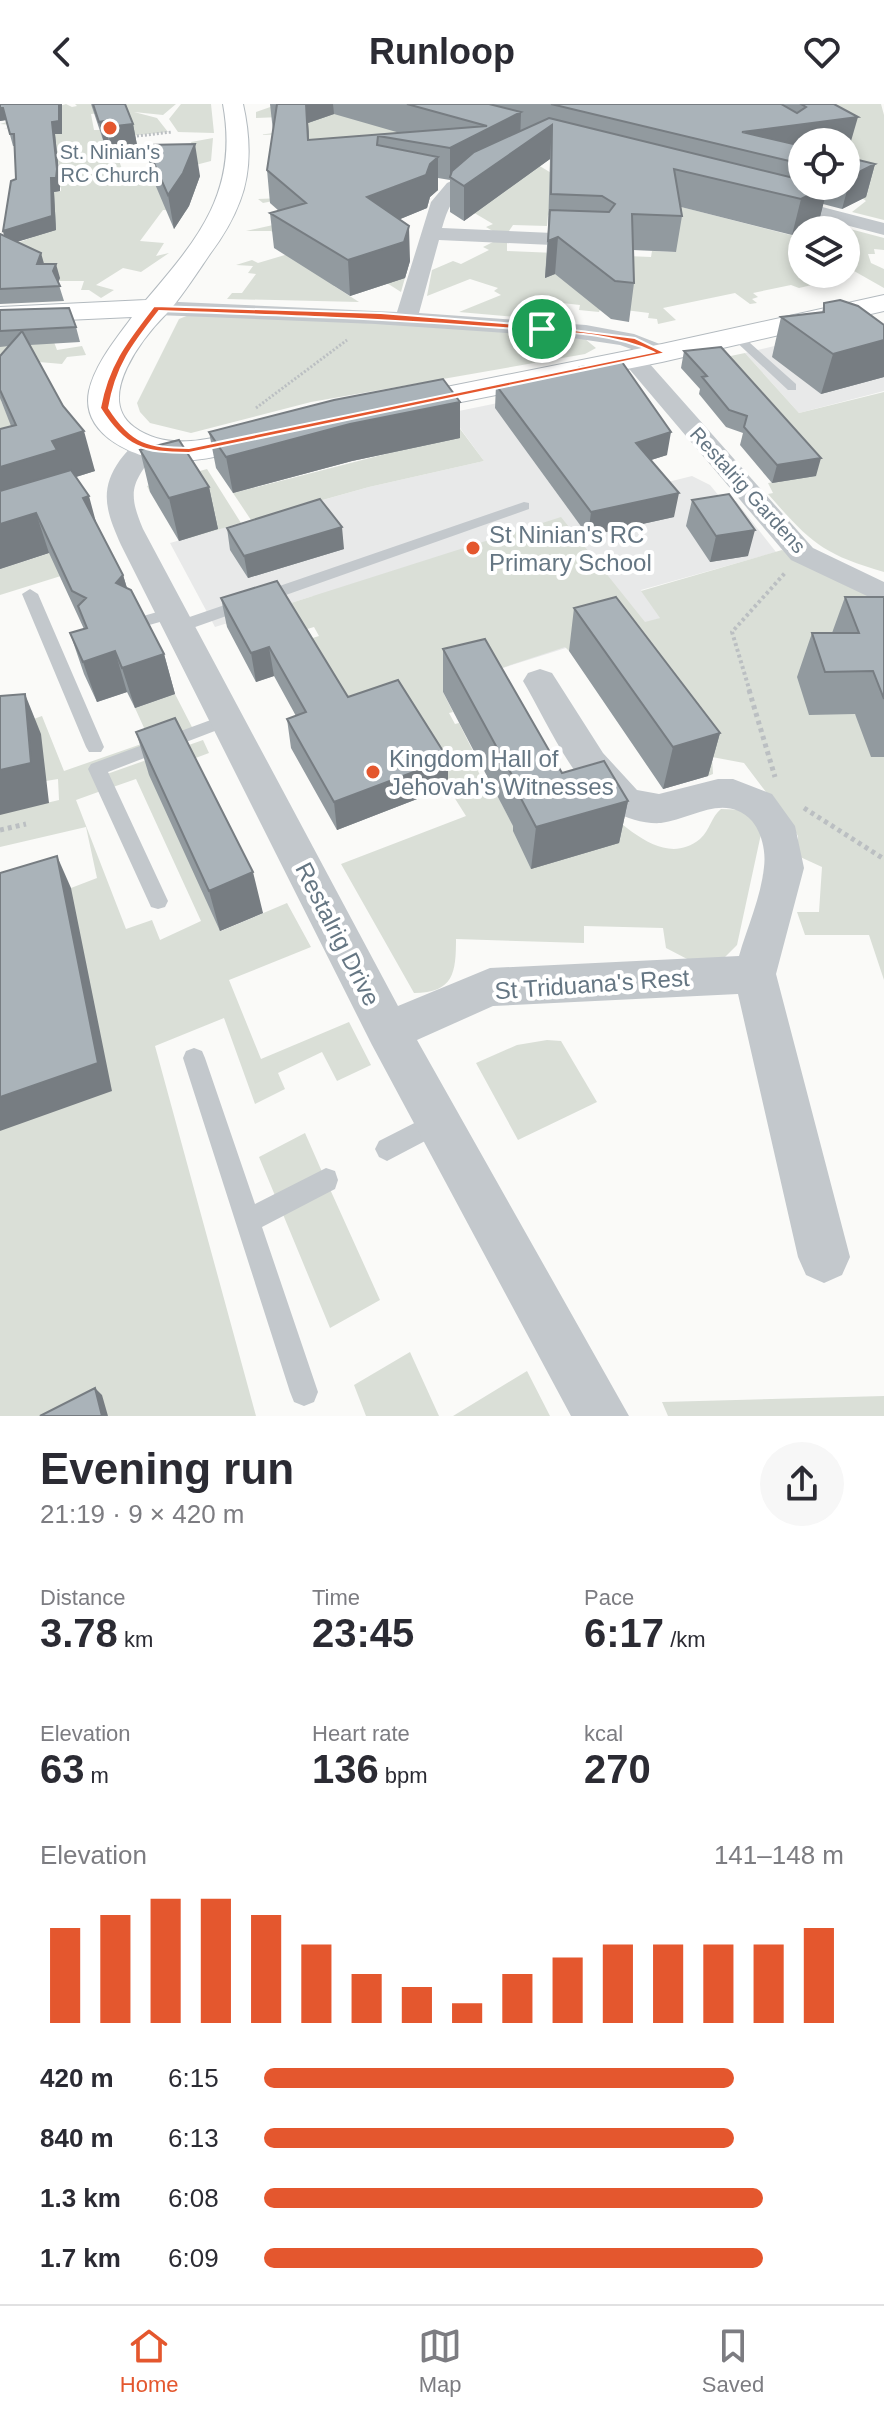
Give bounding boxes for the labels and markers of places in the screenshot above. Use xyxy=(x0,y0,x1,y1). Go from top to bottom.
marker: St. Ninian's RC Church xyxy=(101,119,119,137)
place label: St. Ninian's RC Church xyxy=(60,141,160,186)
pin xyxy=(508,295,576,363)
place label: St Ninian's RC Primary School xyxy=(489,521,652,576)
marker: St Ninian's RC Primary School xyxy=(464,539,482,557)
place label: Kingdom Hall of Jehovah's Witnesses xyxy=(389,745,614,800)
marker: Kingdom Hall of Jehovah's Witnesses xyxy=(364,763,382,781)

